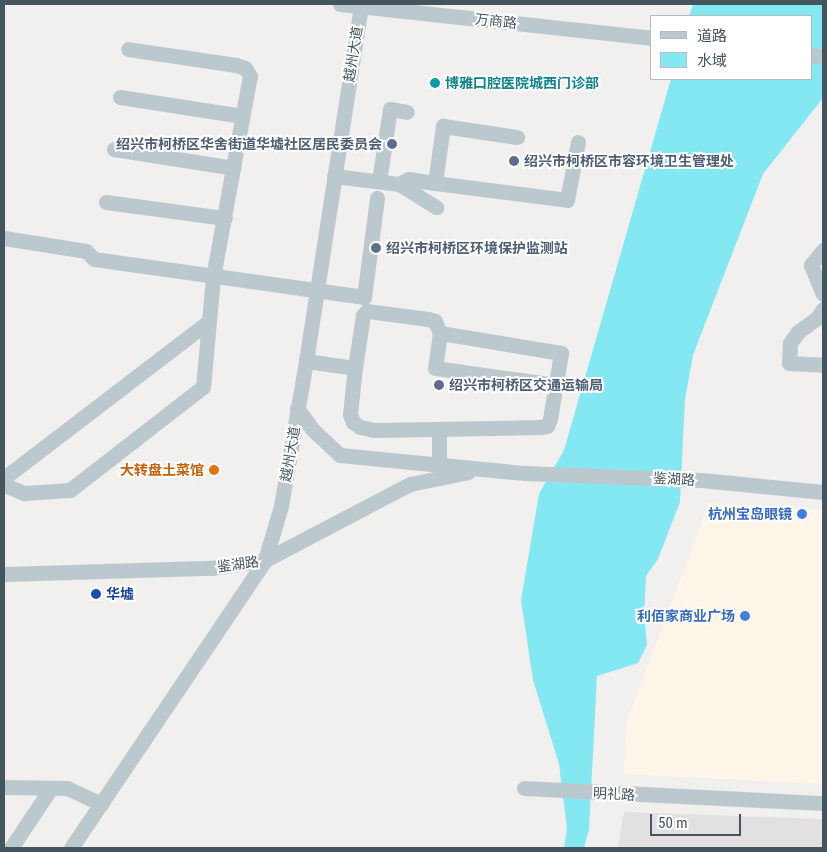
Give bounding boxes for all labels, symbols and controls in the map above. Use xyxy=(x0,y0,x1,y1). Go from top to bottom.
street label: 万商路 xyxy=(474,10,518,32)
legend xyxy=(650,15,812,80)
street label: 越州大道 xyxy=(340,25,366,83)
text: 道路 xyxy=(697,27,727,45)
text: 水域 xyxy=(697,52,727,70)
place label: 博雅口腔医院城西门诊部 xyxy=(445,75,599,91)
marker: 博雅口腔医院城西门诊部 xyxy=(429,77,441,89)
place label: 绍兴市柯桥区华舍街道华墟社区居民委员会 xyxy=(116,136,382,152)
marker: 绍兴市柯桥区华舍街道华墟社区居民委员会 xyxy=(386,138,398,150)
place label: 绍兴市柯桥区市容环境卫生管理处 xyxy=(524,153,734,169)
marker: 绍兴市柯桥区市容环境卫生管理处 xyxy=(508,155,520,167)
place label: 绍兴市柯桥区环境保护监测站 xyxy=(386,240,568,256)
marker: 绍兴市柯桥区环境保护监测站 xyxy=(370,242,382,254)
place label: 绍兴市柯桥区交通运输局 xyxy=(449,377,603,393)
marker: 绍兴市柯桥区交通运输局 xyxy=(433,379,445,391)
street label: 越州大道 xyxy=(277,425,303,483)
place label: 大转盘土菜馆 xyxy=(120,462,204,478)
marker: 大转盘土菜馆 xyxy=(208,464,220,476)
street label: 鉴湖路 xyxy=(653,470,695,488)
place label: 杭州宝岛眼镜 xyxy=(708,506,792,522)
marker: 杭州宝岛眼镜 xyxy=(796,508,808,520)
street label: 鉴湖路 xyxy=(216,553,260,575)
place label: 华墟 xyxy=(106,586,134,602)
marker: 华墟 xyxy=(90,588,102,600)
place label: 利佰家商业广场 xyxy=(637,608,735,624)
marker: 利佰家商业广场 xyxy=(739,610,751,622)
street label: 明礼路 xyxy=(593,785,635,803)
scale bar xyxy=(652,804,743,836)
text: 50 m xyxy=(658,814,688,832)

